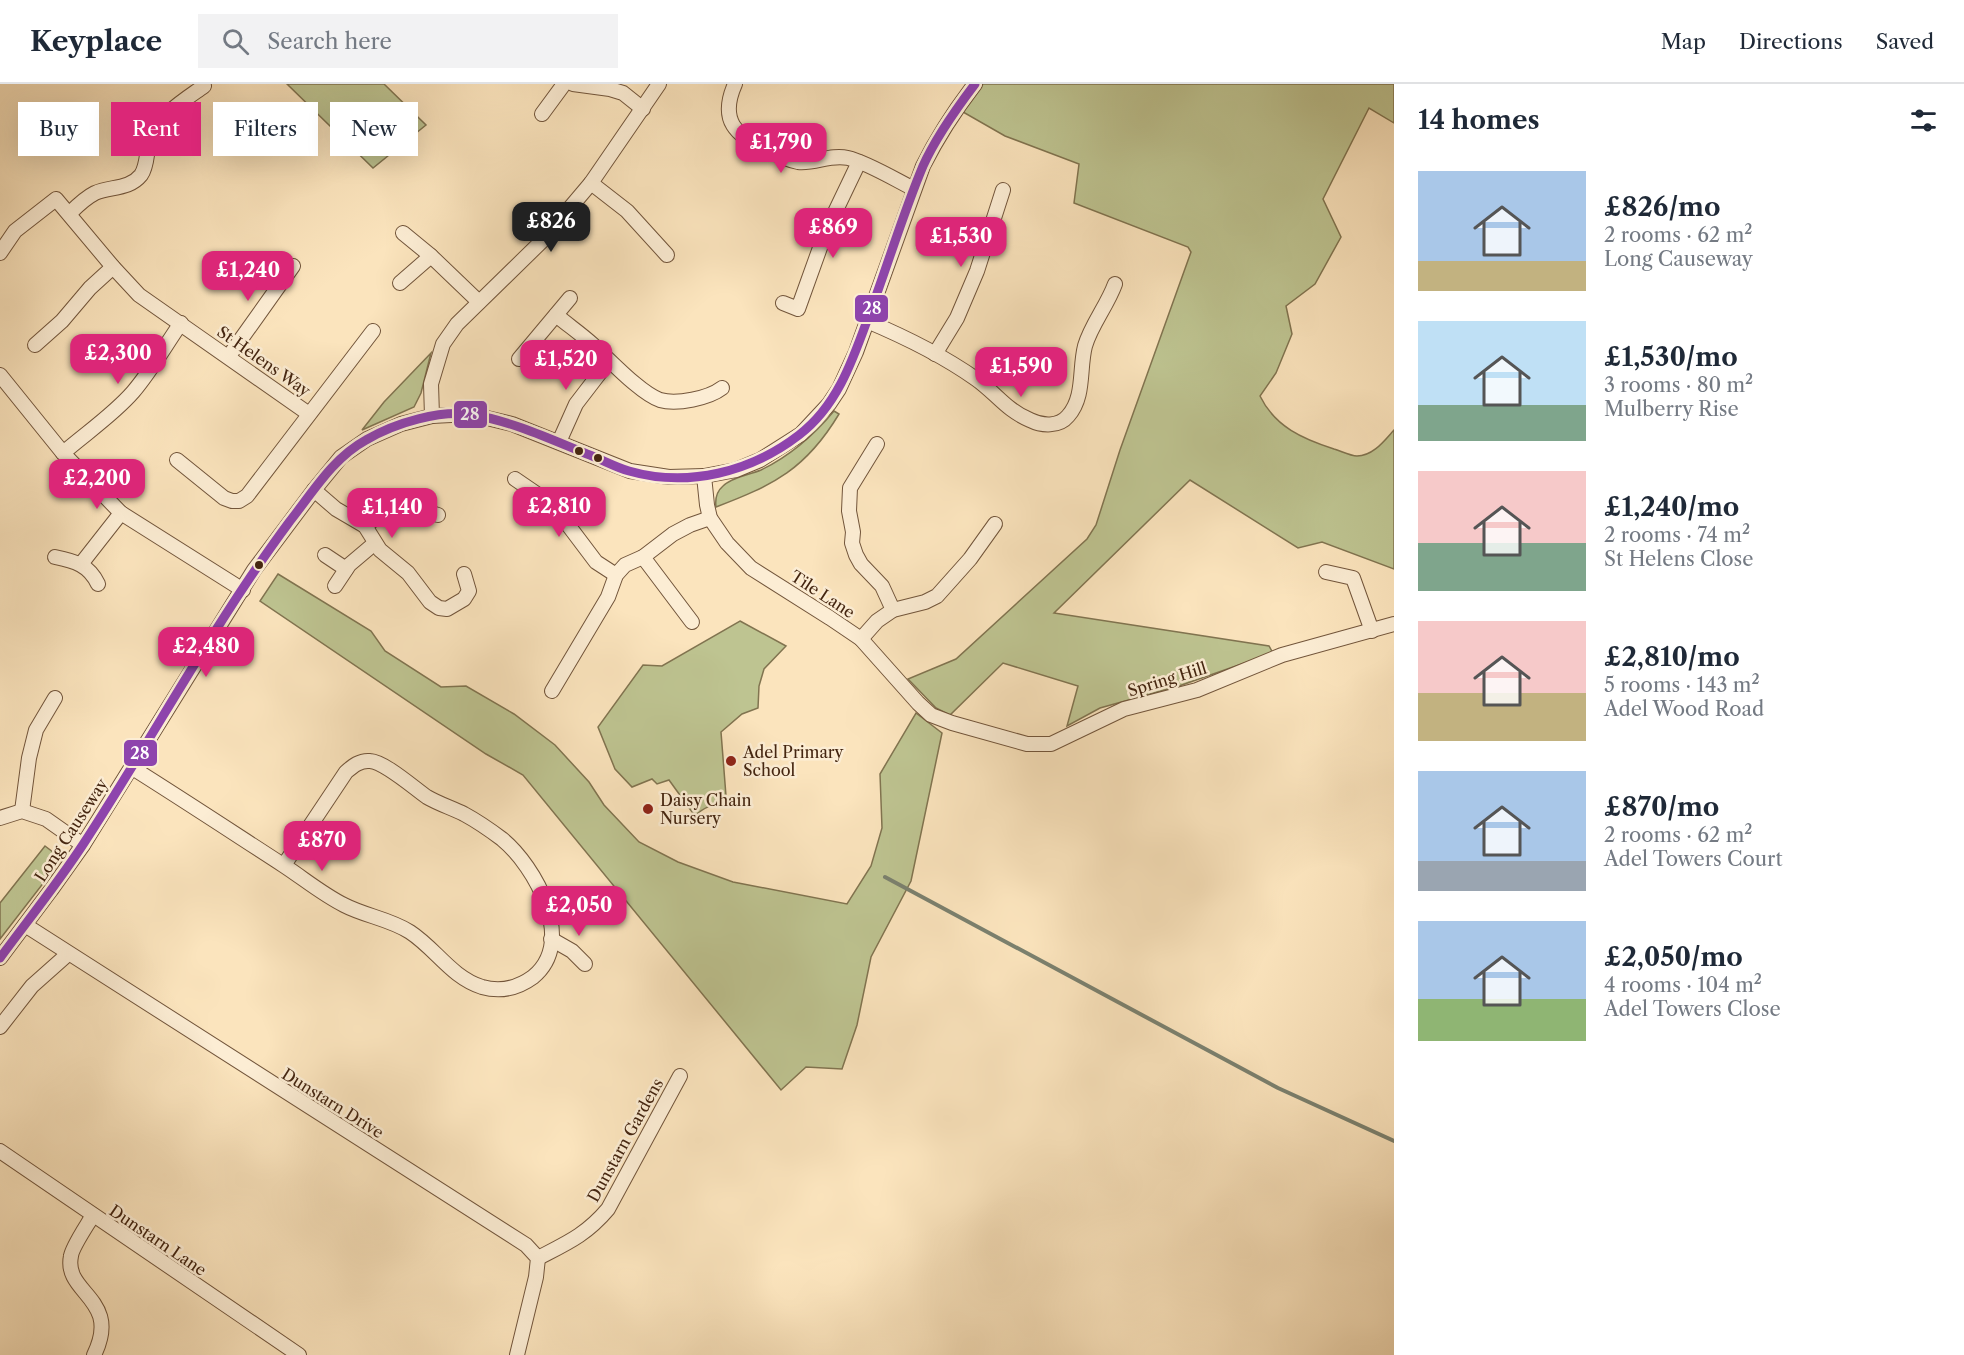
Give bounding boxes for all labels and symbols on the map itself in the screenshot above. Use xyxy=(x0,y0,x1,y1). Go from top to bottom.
pin: £1,790 xyxy=(732,123,830,174)
pin: £826 xyxy=(515,202,587,253)
pin: £869 xyxy=(797,208,869,259)
pin: £1,530 xyxy=(912,217,1010,268)
pin: £1,240 xyxy=(199,251,297,302)
line badge: 28 xyxy=(854,294,889,323)
text: 28 xyxy=(862,298,882,318)
street label: St Helens Way xyxy=(214,321,315,401)
pin: £2,300 xyxy=(69,334,167,385)
pin: £1,520 xyxy=(517,340,615,391)
pin: £1,590 xyxy=(972,347,1070,398)
line badge: 28 xyxy=(453,400,488,429)
text: 28 xyxy=(460,404,480,424)
unlabelled marker xyxy=(573,445,585,457)
unlabelled marker xyxy=(592,452,604,464)
pin: £2,200 xyxy=(48,459,146,510)
pin: £2,810 xyxy=(510,487,608,538)
pin: £1,140 xyxy=(343,488,441,539)
unlabelled marker xyxy=(253,559,265,571)
street label: Tile Lane xyxy=(787,566,859,622)
pin: £2,480 xyxy=(157,627,255,678)
street label: Spring Hill xyxy=(1125,657,1209,701)
line badge: 28 xyxy=(123,739,158,767)
place label: Adel Primary School xyxy=(742,742,845,780)
text: 28 xyxy=(130,743,150,763)
marker: Adel Primary School xyxy=(724,754,738,768)
street label: Long Causeway xyxy=(30,774,112,885)
place label: Daisy Chain Nursery xyxy=(660,790,752,828)
marker: Daisy Chain Nursery xyxy=(641,802,655,816)
pin: £870 xyxy=(286,821,358,872)
pin: £2,050 xyxy=(530,886,628,937)
street label: Dunstarn Drive xyxy=(278,1064,388,1142)
street label: Dunstarn Gardens xyxy=(583,1075,667,1205)
street label: Dunstarn Lane xyxy=(106,1200,210,1280)

